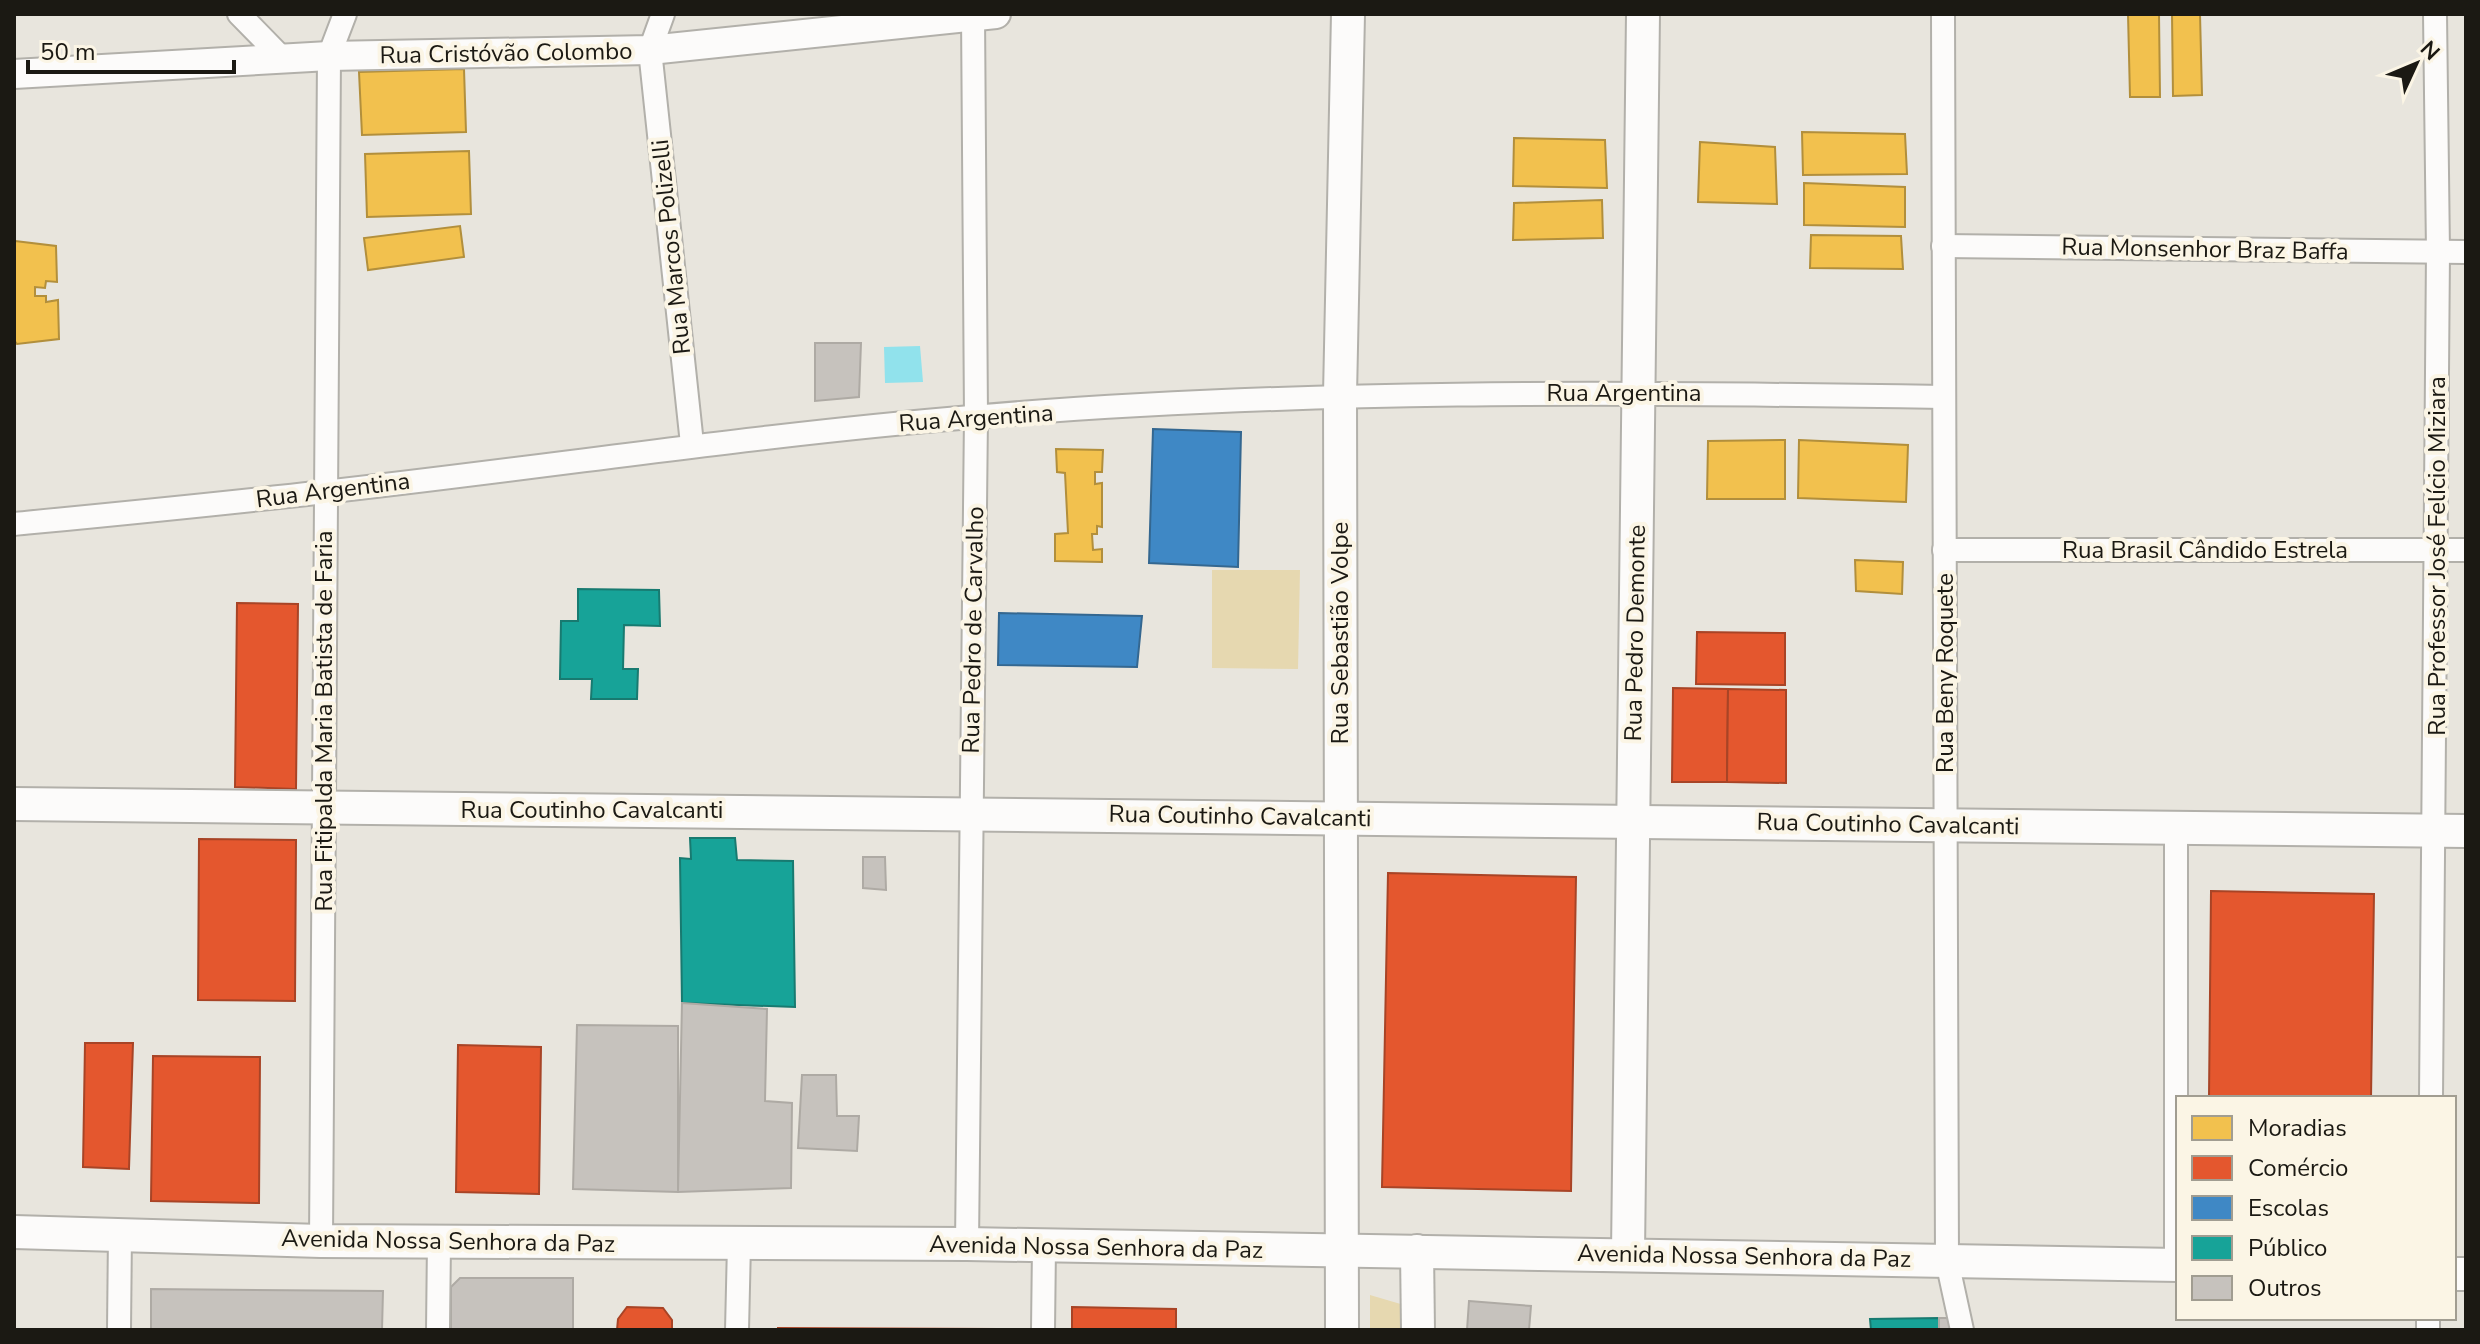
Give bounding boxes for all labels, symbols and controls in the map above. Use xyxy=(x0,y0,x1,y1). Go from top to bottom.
scale bar xyxy=(28,24,234,74)
north arrow xyxy=(2376,24,2456,104)
text: N xyxy=(2413,34,2446,67)
street label: Rua Cristóvão Colombo xyxy=(379,35,633,71)
text: 50 m xyxy=(40,36,96,68)
street label: Rua Marcos Polizelli xyxy=(644,138,698,356)
street label: Rua Monsenhor Braz Baffa xyxy=(2061,230,2349,268)
street label: Rua Professor José Felício Miziara xyxy=(2421,376,2453,736)
street label: Rua Argentina xyxy=(1546,377,1702,409)
street label: Rua Argentina xyxy=(898,397,1054,439)
street label: Rua Argentina xyxy=(254,465,412,515)
street label: Rua Pedro de Carvalho xyxy=(955,506,991,754)
street label: Rua Sebastião Volpe xyxy=(1324,522,1356,744)
street label: Rua Pedro Demonte xyxy=(1617,524,1653,742)
street label: Rua Fitipalda Maria Batista de Faria xyxy=(308,531,340,911)
street label: Rua Brasil Cândido Estrela xyxy=(2062,534,2348,566)
street label: Rua Beny Roquete xyxy=(1929,573,1961,773)
street label: Rua Coutinho Cavalcanti xyxy=(461,794,723,826)
street label: Rua Coutinho Cavalcanti xyxy=(1108,798,1372,834)
street label: Rua Coutinho Cavalcanti xyxy=(1756,806,2020,842)
legend xyxy=(2176,1096,2456,1320)
text: Moradias xyxy=(2248,1112,2347,1144)
text: Comércio xyxy=(2248,1152,2348,1184)
text: Escolas xyxy=(2248,1192,2329,1224)
street label: Avenida Nossa Senhora da Paz xyxy=(281,1222,615,1260)
street label: Avenida Nossa Senhora da Paz xyxy=(929,1228,1263,1266)
text: Público xyxy=(2248,1232,2327,1264)
street label: Avenida Nossa Senhora da Paz xyxy=(1577,1237,1911,1275)
text: Outros xyxy=(2248,1272,2322,1304)

